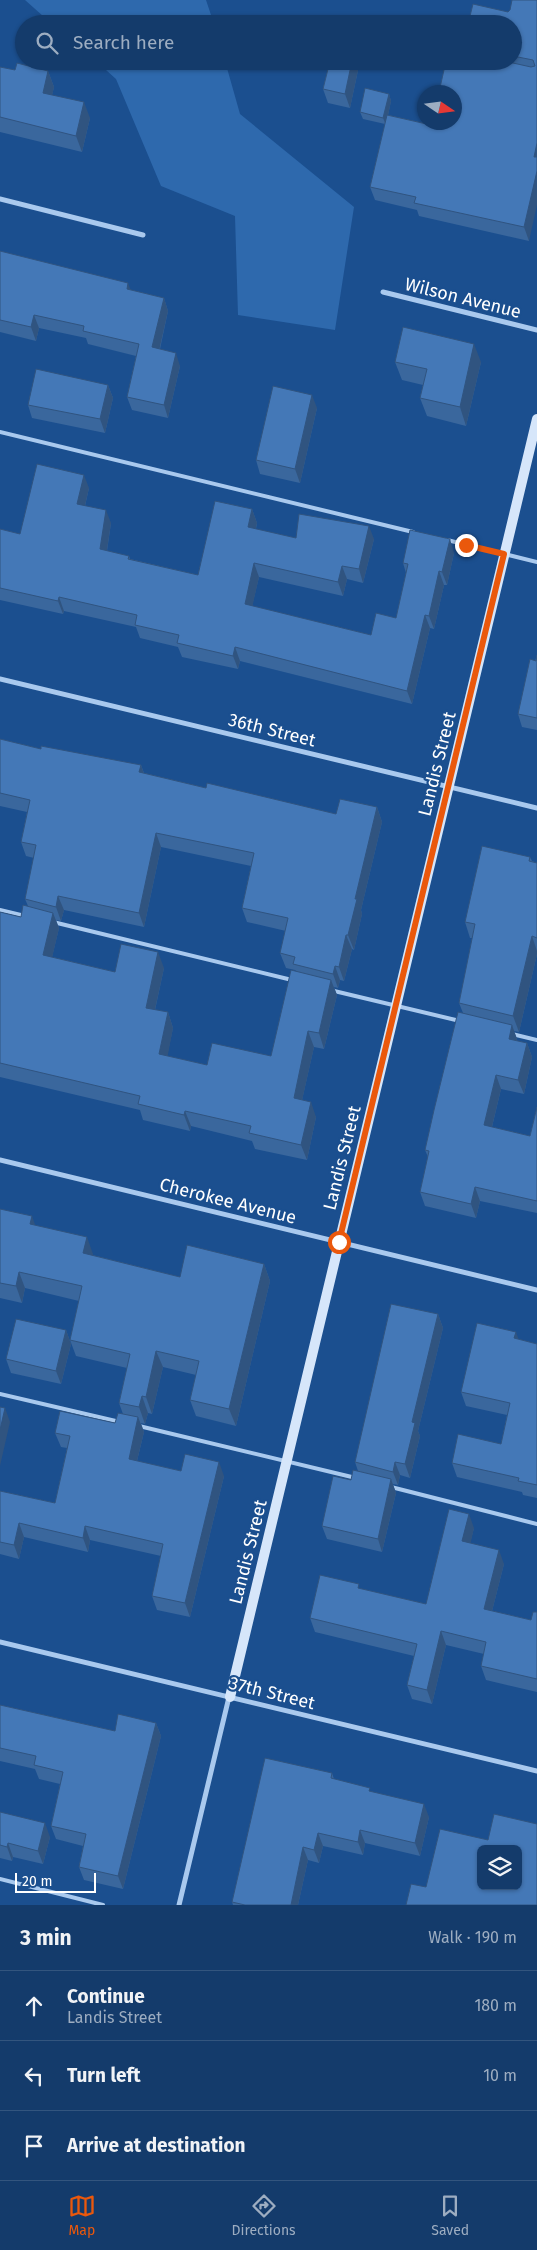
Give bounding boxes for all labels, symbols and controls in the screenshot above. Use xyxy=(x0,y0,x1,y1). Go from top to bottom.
search box xyxy=(15,15,522,70)
icon: search xyxy=(33,29,61,57)
text: Search here xyxy=(73,31,174,54)
north arrow xyxy=(417,85,462,130)
street label: Wilson Avenue xyxy=(403,273,523,323)
route end xyxy=(455,534,478,557)
street label: 36th Street xyxy=(226,709,318,752)
street label: Landis Street xyxy=(413,709,461,819)
street label: Landis Street xyxy=(318,1103,366,1213)
street label: Cherokee Avenue xyxy=(157,1173,299,1229)
route start xyxy=(328,1231,351,1254)
street label: Landis Street xyxy=(224,1497,272,1607)
street label: 37th Street xyxy=(227,1672,318,1714)
map controls xyxy=(477,1845,522,1890)
button: layers xyxy=(477,1845,522,1890)
scale bar xyxy=(15,1870,96,1893)
text: 20 m xyxy=(22,1873,52,1890)
text: 3 min xyxy=(20,1925,72,1951)
text: Walk · 190 m xyxy=(428,1928,517,1947)
text: Continue xyxy=(67,1985,145,2008)
icon: ahead xyxy=(20,1992,48,2020)
text: 180 m xyxy=(474,1996,517,2015)
text: Landis Street xyxy=(67,2008,162,2027)
icon: left xyxy=(20,2062,48,2090)
text: Turn left xyxy=(67,2064,141,2087)
text: 10 m xyxy=(483,2066,517,2085)
icon: arrive xyxy=(20,2132,48,2160)
text: Arrive at destination xyxy=(67,2134,246,2157)
tab: Map xyxy=(68,2192,96,2239)
tab: Directions xyxy=(231,2192,296,2239)
tab: Saved xyxy=(431,2192,469,2239)

